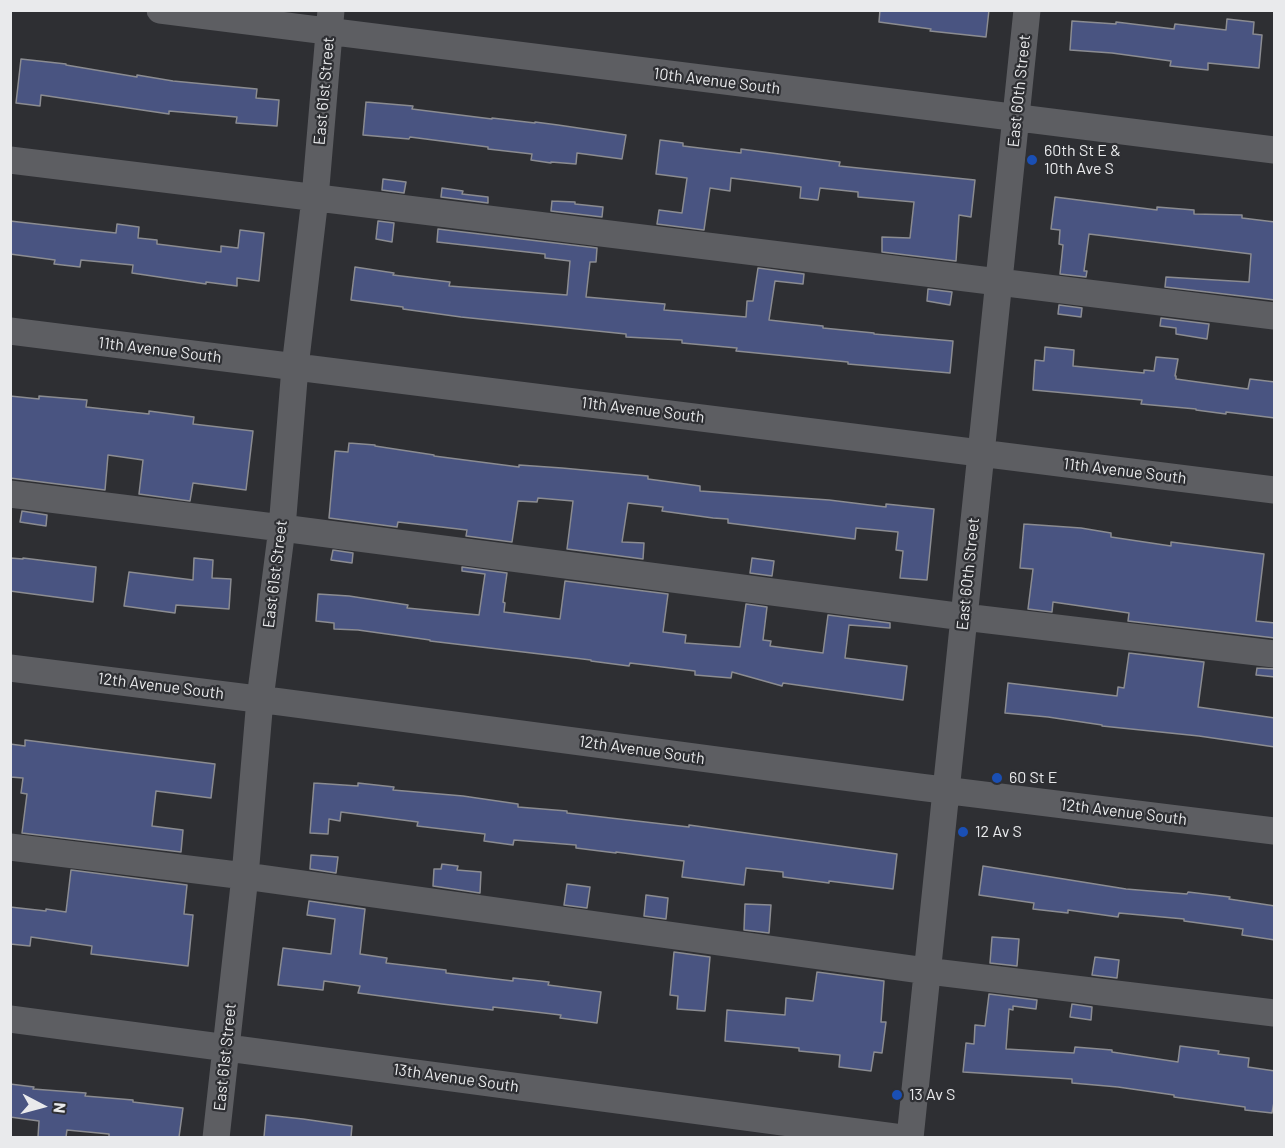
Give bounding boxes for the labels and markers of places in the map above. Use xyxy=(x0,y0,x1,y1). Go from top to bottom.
place label: 60th St E & 10th Ave S xyxy=(1044,141,1121,179)
marker: 60th St E & 10th Ave S xyxy=(1025,153,1039,167)
place label: 60 St E xyxy=(1009,768,1058,788)
marker: 60 St E xyxy=(990,771,1004,785)
place label: 12 Av S xyxy=(975,822,1022,842)
marker: 12 Av S xyxy=(956,825,970,839)
place label: 13 Av S xyxy=(909,1085,955,1105)
marker: 13 Av S xyxy=(890,1088,904,1102)

